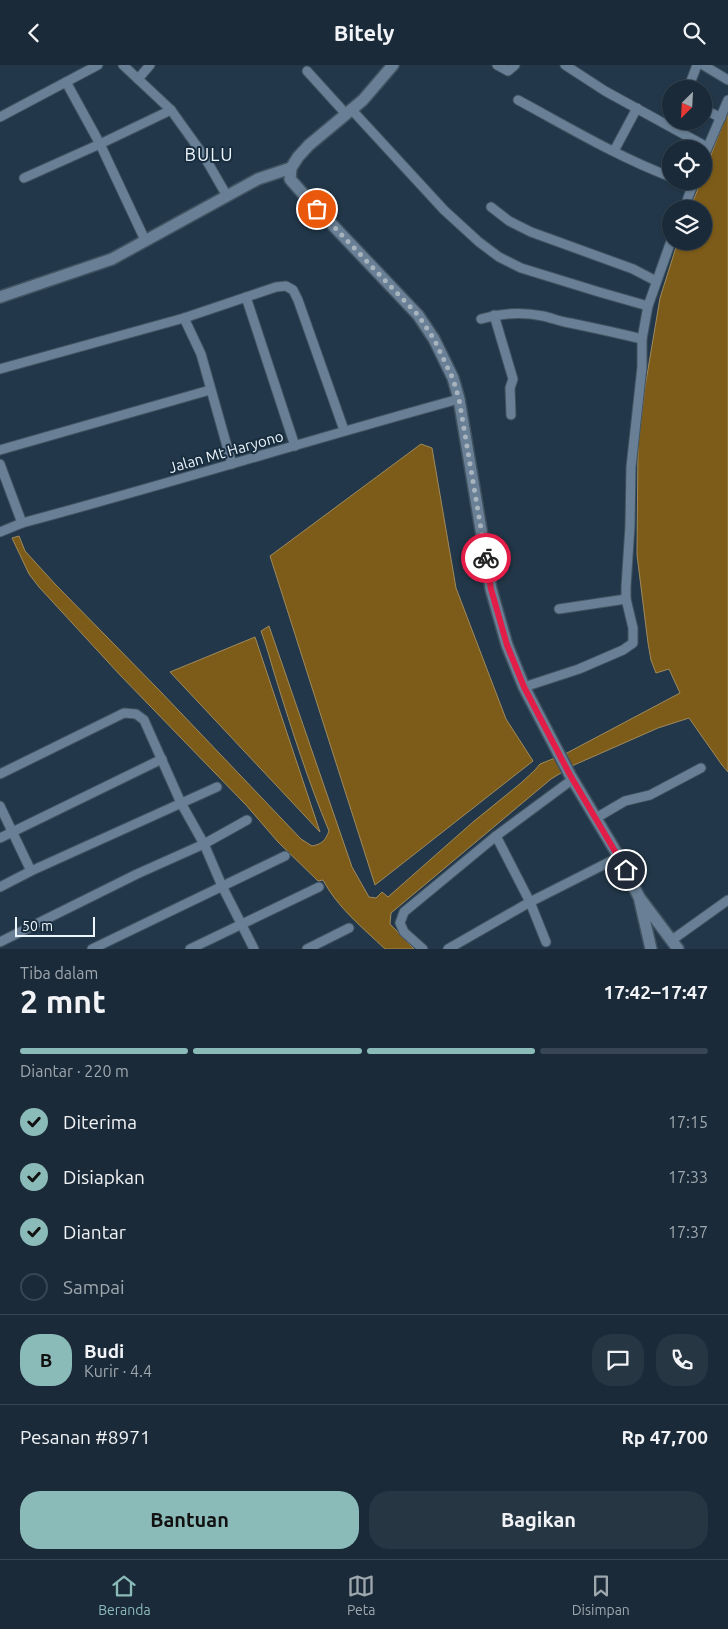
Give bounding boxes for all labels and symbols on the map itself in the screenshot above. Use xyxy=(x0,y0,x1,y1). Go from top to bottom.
north arrow xyxy=(662,80,712,130)
district label: BULU xyxy=(184,144,234,164)
pin xyxy=(296,188,338,230)
street label: Jalan Mt Haryono xyxy=(167,427,285,476)
courier xyxy=(461,533,511,583)
pin xyxy=(605,849,647,891)
scale bar xyxy=(15,914,95,937)

